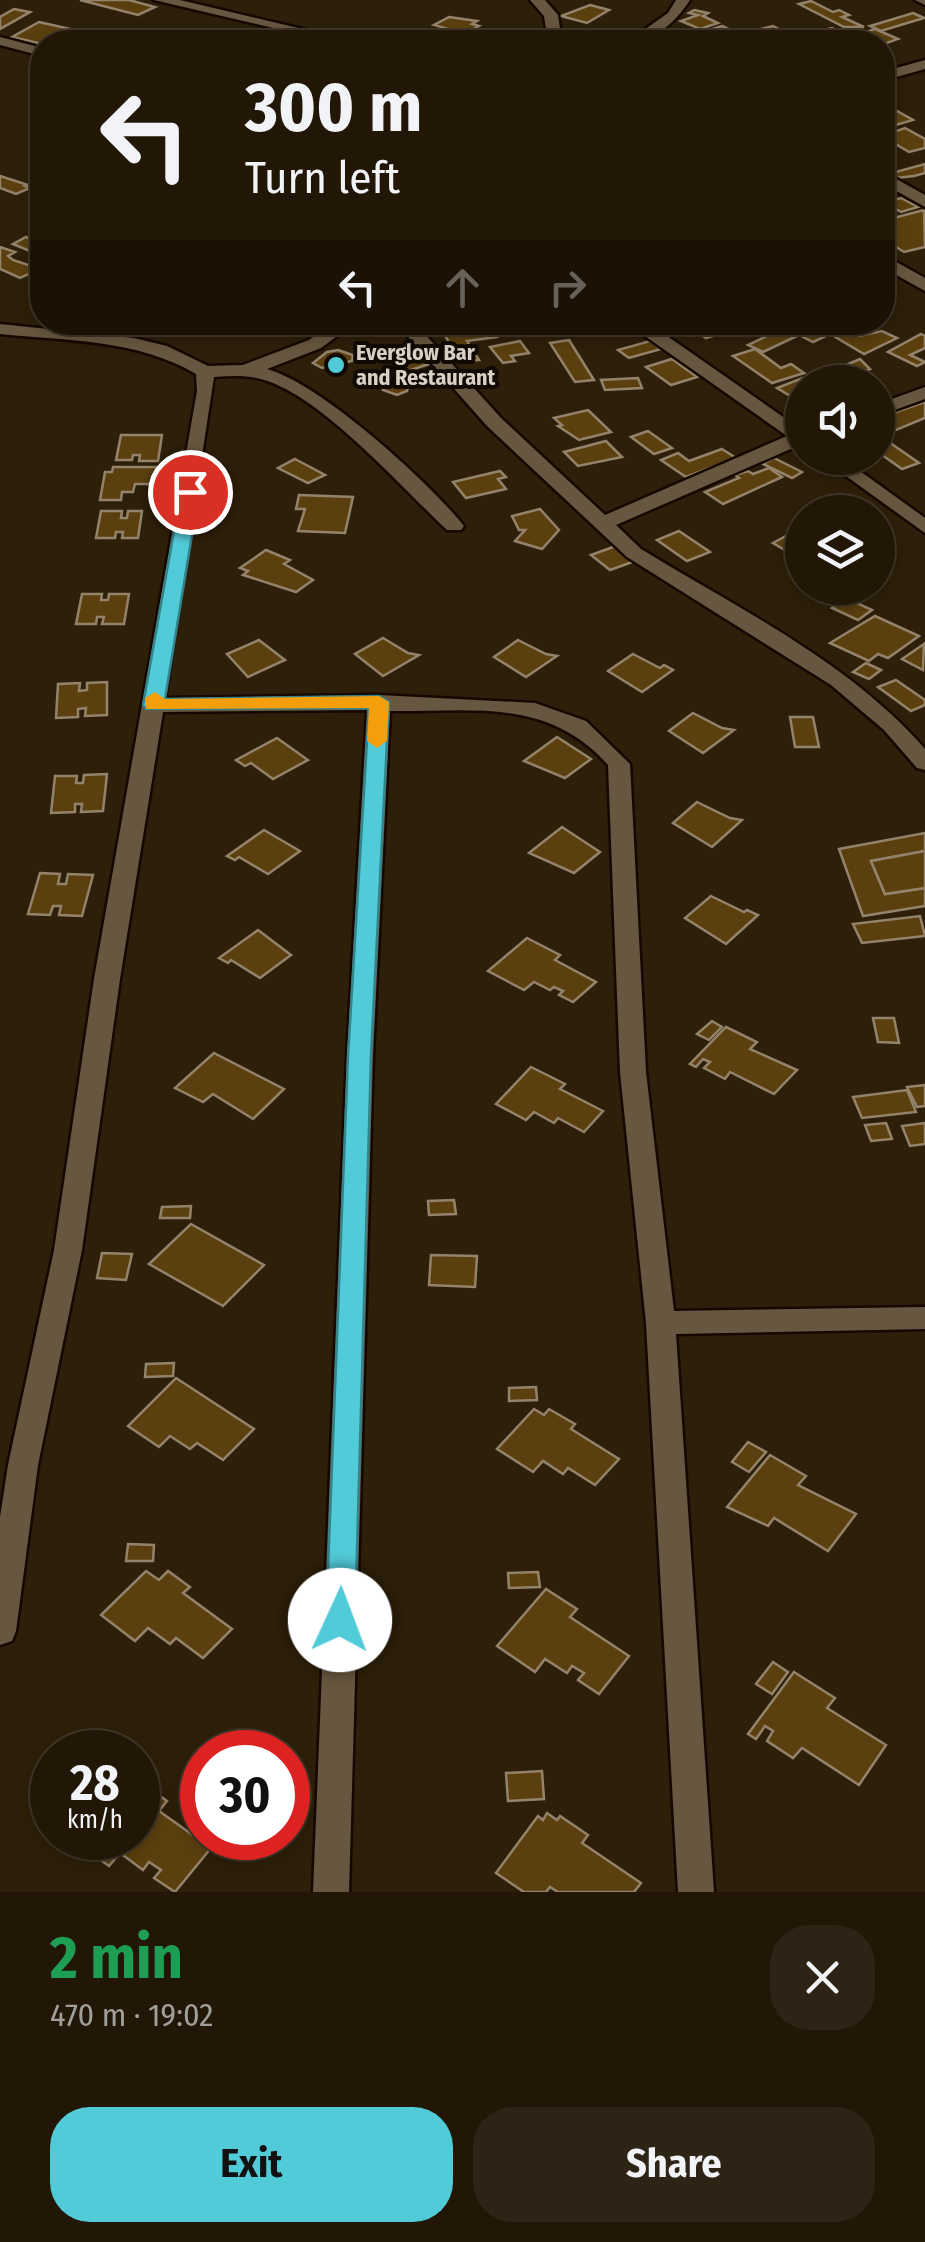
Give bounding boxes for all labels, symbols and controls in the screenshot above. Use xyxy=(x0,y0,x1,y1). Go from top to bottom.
text: 300 m xyxy=(245,66,423,150)
icon: left xyxy=(80,70,210,200)
text: Turn left xyxy=(245,151,400,205)
icon: left xyxy=(330,260,385,315)
icon: ahead xyxy=(435,260,490,315)
icon: right xyxy=(540,260,595,315)
place label: Everglow Bar and Restaurant xyxy=(356,339,496,391)
marker: Everglow Bar and Restaurant xyxy=(325,354,347,376)
map controls xyxy=(785,365,895,605)
button: sound xyxy=(785,365,895,475)
pin xyxy=(148,450,233,535)
icon: arrive xyxy=(163,465,218,520)
button: layers xyxy=(785,495,895,605)
position arrow xyxy=(288,1568,392,1672)
speed limit sign: 30 xyxy=(180,1730,310,1860)
text: 28 xyxy=(70,1753,120,1813)
text: km/h xyxy=(67,1805,123,1835)
text: 2 min xyxy=(50,1922,183,1994)
button: close xyxy=(770,1925,875,2030)
text: 470 m · 19:02 xyxy=(50,1996,213,2034)
button: Exit xyxy=(50,2107,453,2222)
button: Share xyxy=(473,2107,875,2222)

